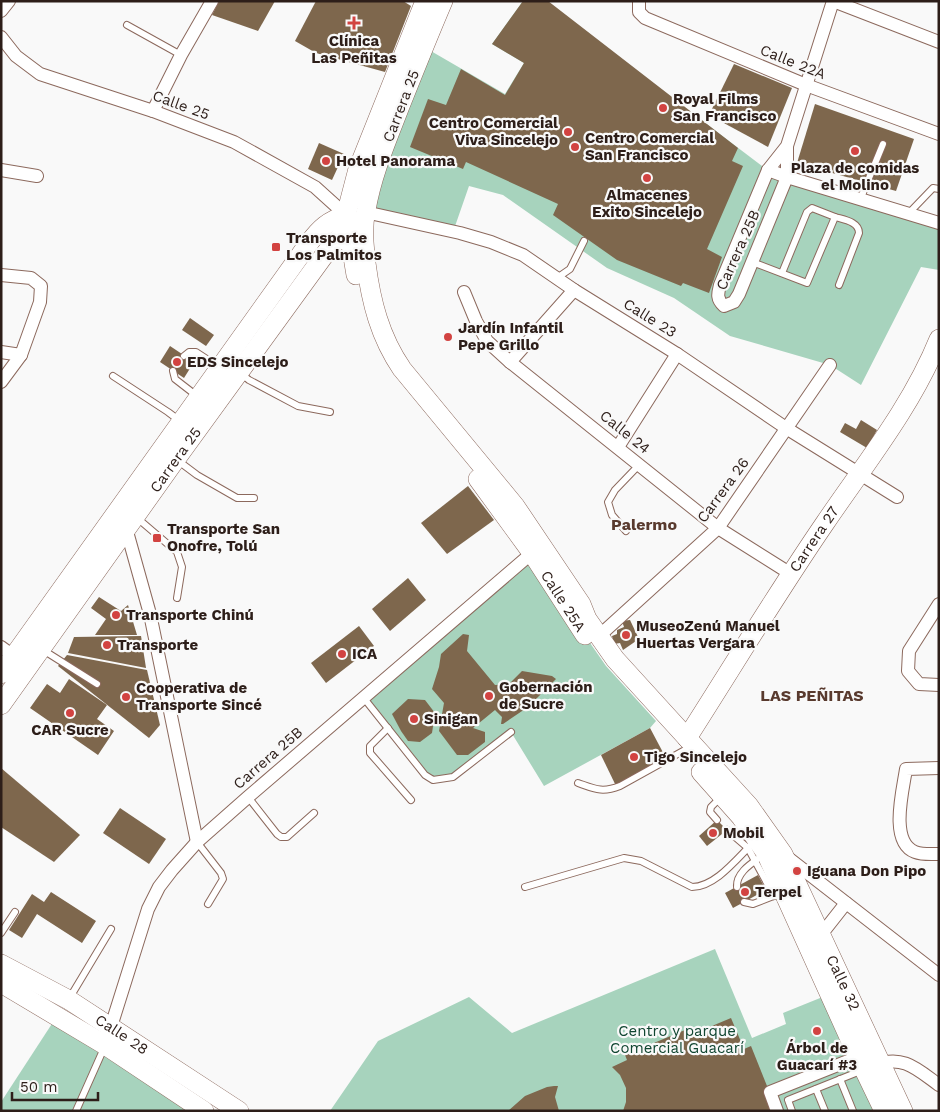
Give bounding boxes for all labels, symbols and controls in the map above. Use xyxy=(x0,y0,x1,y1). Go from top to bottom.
marker: Clínica Las Peñitas xyxy=(347,16,361,30)
place label: Clínica Las Peñitas xyxy=(311,32,397,67)
street label: Calle 22A xyxy=(758,41,829,83)
street label: Carrera 25 xyxy=(379,67,423,145)
street label: Calle 25 xyxy=(150,86,212,124)
place label: Royal Films San Francisco xyxy=(673,90,777,125)
marker: Royal Films San Francisco xyxy=(657,102,669,114)
place label: Centro Comercial Viva Sincelejo xyxy=(429,114,558,149)
marker: Centro Comercial Viva Sincelejo xyxy=(562,126,574,138)
place label: Centro Comercial San Francisco xyxy=(585,129,714,164)
marker: Centro Comercial San Francisco xyxy=(569,141,581,153)
marker: Plaza de comidas el Molino xyxy=(849,145,861,157)
place label: Hotel Panorama xyxy=(336,152,455,170)
marker: Hotel Panorama xyxy=(320,155,332,167)
place label: Plaza de comidas el Molino xyxy=(791,159,919,194)
marker: Almacenes Exito Sincelejo xyxy=(641,172,653,184)
place label: Almacenes Exito Sincelejo xyxy=(592,186,702,221)
street label: Carrera 25B xyxy=(712,207,764,293)
place label: Transporte Los Palmitos xyxy=(286,229,382,264)
marker: Transporte Los Palmitos xyxy=(270,241,282,253)
street label: Calle 23 xyxy=(620,295,680,341)
place label: Jardín Infantil Pepe Grillo xyxy=(458,319,563,354)
marker: Jardín Infantil Pepe Grillo xyxy=(442,331,454,343)
place label: EDS Sincelejo xyxy=(187,353,288,371)
marker: EDS Sincelejo xyxy=(171,356,183,368)
street label: Calle 24 xyxy=(596,406,654,458)
street label: Carrera 25 xyxy=(146,424,205,496)
street label: Carrera 26 xyxy=(693,454,753,526)
street label: Carrera 27 xyxy=(786,503,843,576)
district label: Palermo xyxy=(611,515,677,534)
place label: Transporte San Onofre, Tolú xyxy=(167,520,280,555)
marker: Transporte San Onofre, Tolú xyxy=(151,532,163,544)
street label: Calle 25A xyxy=(537,567,590,635)
place label: Transporte Chinú xyxy=(126,606,254,624)
marker: Transporte Chinú xyxy=(110,609,122,621)
place label: MuseoZenú Manuel Huertas Vergara xyxy=(636,617,780,652)
marker: MuseoZenú Manuel Huertas Vergara xyxy=(620,629,632,641)
place label: Transporte xyxy=(117,636,198,654)
marker: Transporte xyxy=(101,639,113,651)
place label: ICA xyxy=(352,645,378,663)
marker: ICA xyxy=(336,648,348,660)
place label: Gobernación de Sucre xyxy=(499,678,592,713)
place label: Cooperativa de Transporte Sincé xyxy=(136,679,262,714)
district label: LAS PEÑITAS xyxy=(760,686,864,705)
marker: Gobernación de Sucre xyxy=(483,690,495,702)
marker: Cooperativa de Transporte Sincé xyxy=(120,691,132,703)
marker: CAR Sucre xyxy=(64,707,76,719)
place label: Sinigan xyxy=(424,710,478,728)
marker: Sinigan xyxy=(408,713,420,725)
place label: CAR Sucre xyxy=(31,721,109,739)
street label: Carrera 25B xyxy=(230,723,306,793)
place label: Tigo Sincelejo xyxy=(644,748,747,766)
marker: Tigo Sincelejo xyxy=(628,751,640,763)
place label: Mobil xyxy=(723,824,764,842)
marker: Mobil xyxy=(707,827,719,839)
place label: Iguana Don Pipo xyxy=(807,862,926,880)
marker: Iguana Don Pipo xyxy=(791,865,803,877)
place label: Terpel xyxy=(755,883,802,901)
marker: Terpel xyxy=(739,886,751,898)
street label: Calle 32 xyxy=(822,952,864,1013)
street label: Calle 28 xyxy=(92,1011,152,1058)
park label: Centro y parque Comercial Guacarí xyxy=(610,1022,744,1057)
marker: Árbol de Guacarí #3 xyxy=(811,1025,823,1037)
place label: Árbol de Guacarí #3 xyxy=(777,1039,857,1074)
scale bar xyxy=(12,1070,99,1102)
text: 50 m xyxy=(20,1078,57,1096)

